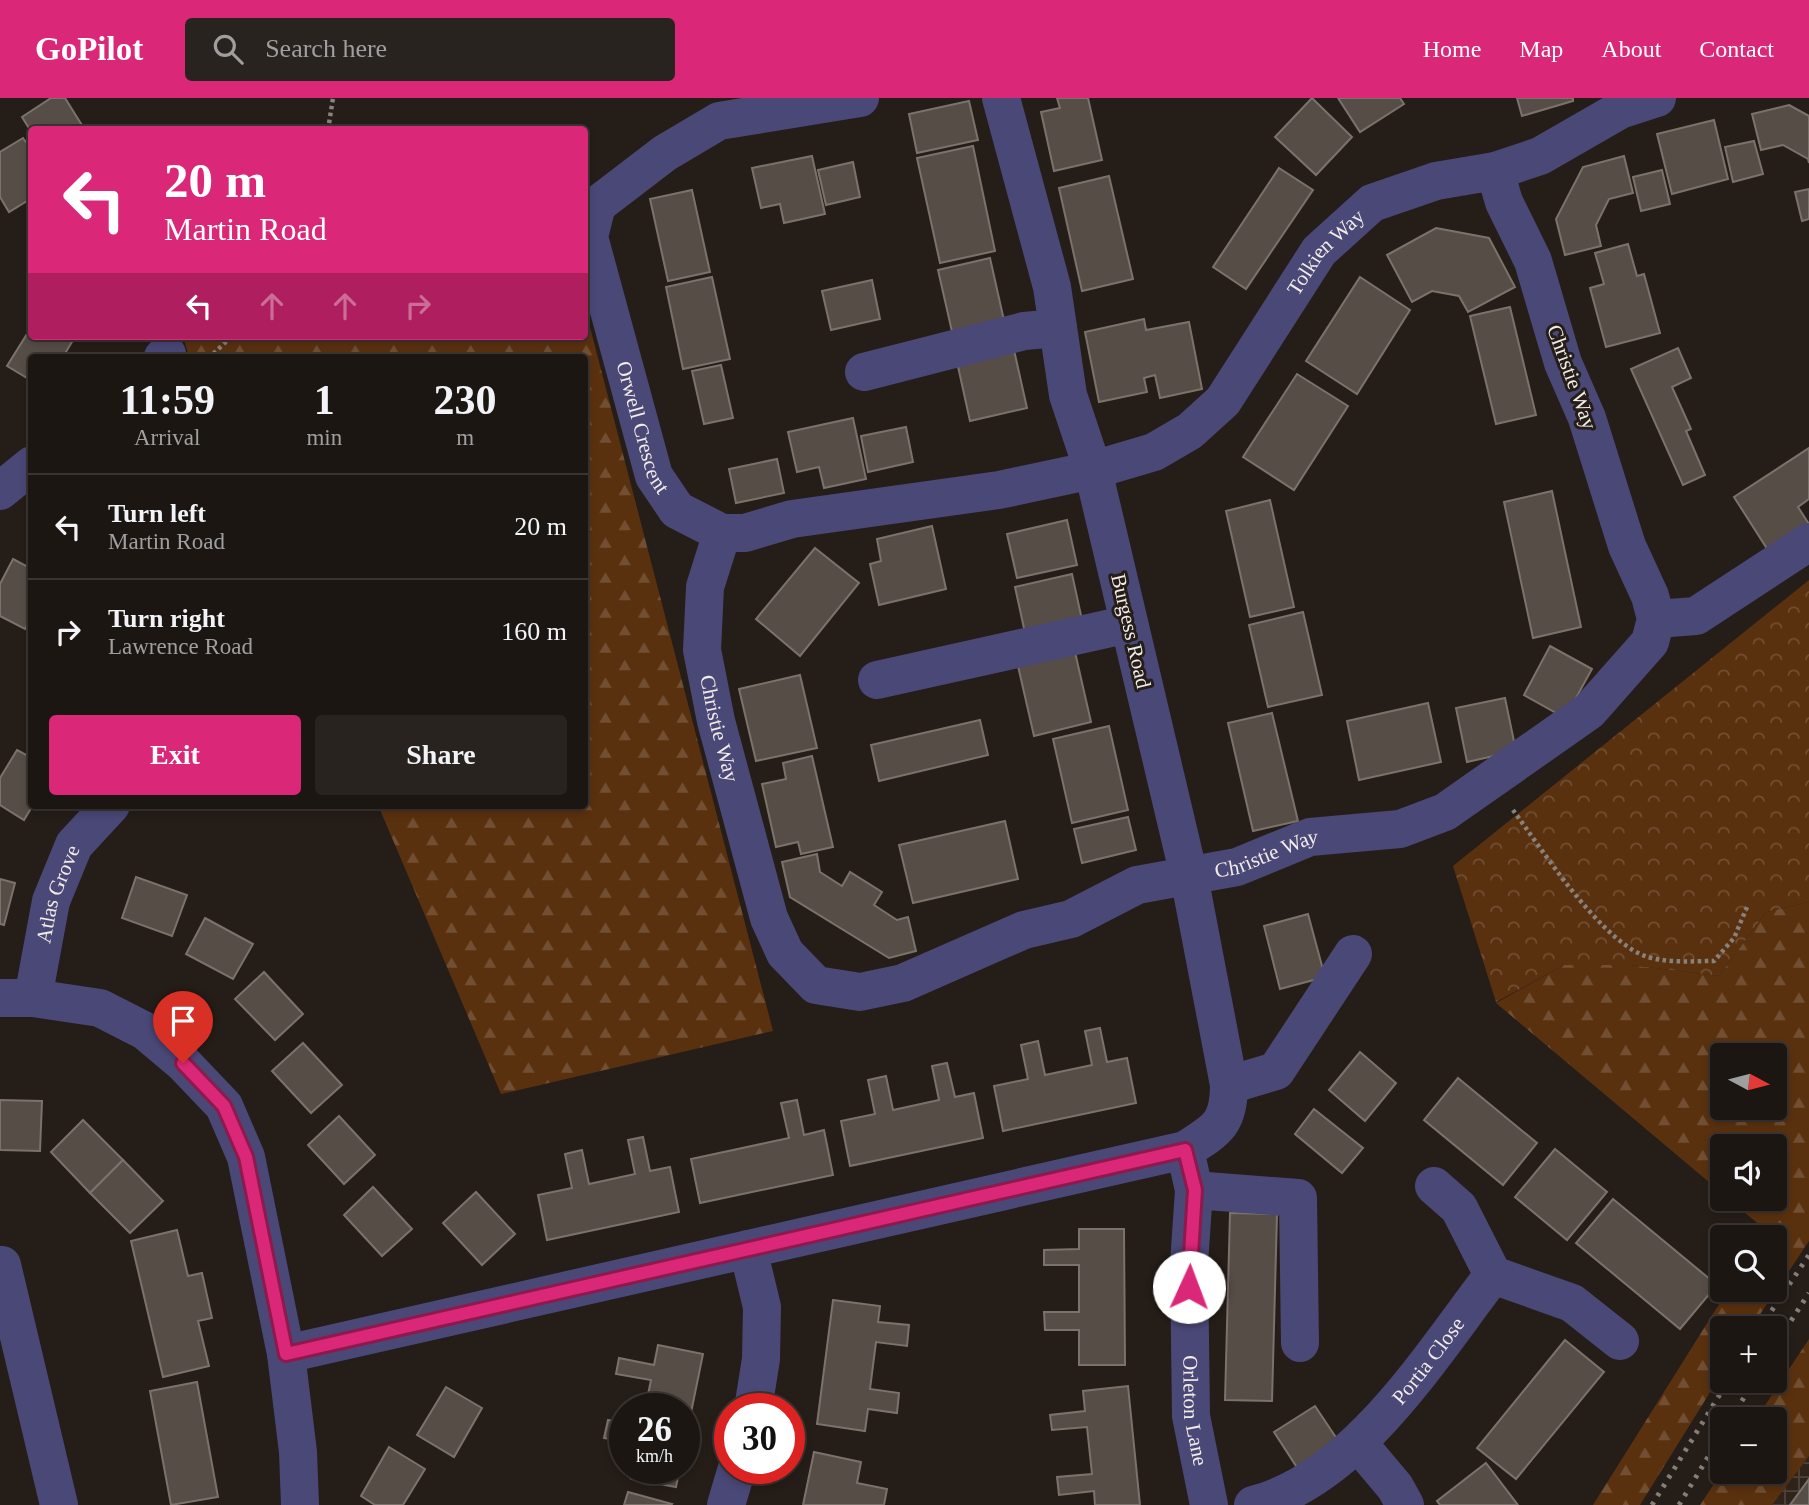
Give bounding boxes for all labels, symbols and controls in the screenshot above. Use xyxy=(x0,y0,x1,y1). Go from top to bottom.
search box xyxy=(185,18,675,81)
icon: search xyxy=(209,30,247,68)
text: GoPilot xyxy=(35,31,143,67)
text: Search here xyxy=(265,34,387,63)
text: Home xyxy=(1423,36,1481,62)
text: Map xyxy=(1519,36,1563,62)
text: About xyxy=(1601,36,1661,62)
text: Contact xyxy=(1699,36,1774,62)
text: 20 m xyxy=(164,153,266,208)
icon: left xyxy=(49,154,140,245)
street label: Tolkien Way xyxy=(1282,204,1369,300)
text: Martin Road xyxy=(164,211,327,247)
icon: left xyxy=(180,287,218,325)
icon: ahead xyxy=(253,287,291,325)
icon: ahead xyxy=(326,287,364,325)
icon: right xyxy=(399,287,437,325)
street label: Christie Way xyxy=(1542,322,1602,433)
street label: Orwell Crescent xyxy=(611,359,674,498)
text: 11:59 xyxy=(119,377,215,423)
text: 1 xyxy=(314,377,335,423)
text: 230 xyxy=(434,377,497,423)
text: Arrival xyxy=(134,425,200,450)
text: min xyxy=(306,425,342,450)
text: m xyxy=(456,425,474,450)
text: Turn left xyxy=(108,499,206,528)
icon: left xyxy=(49,508,87,546)
text: 20 m xyxy=(514,512,567,541)
text: Martin Road xyxy=(108,529,225,554)
street label: Burgess Road xyxy=(1106,571,1156,691)
text: Turn right xyxy=(108,604,225,633)
icon: right xyxy=(49,613,87,651)
text: 160 m xyxy=(501,617,567,646)
text: Lawrence Road xyxy=(108,634,253,659)
street label: Christie Way xyxy=(695,673,744,785)
button: Exit xyxy=(49,715,301,795)
button: Share xyxy=(315,715,567,795)
street label: Christie Way xyxy=(1213,824,1320,883)
street label: Atlas Grove xyxy=(31,841,85,945)
pin xyxy=(153,991,213,1063)
icon: arrive xyxy=(164,1002,202,1040)
north arrow xyxy=(1710,1043,1787,1120)
map controls xyxy=(1710,1043,1787,1484)
button: sound xyxy=(1710,1134,1787,1211)
button: search xyxy=(1710,1225,1787,1302)
position arrow xyxy=(1152,1250,1226,1324)
street label: Portia Close xyxy=(1387,1313,1469,1409)
button: + xyxy=(1710,1316,1787,1393)
street label: Orleton Lane xyxy=(1178,1355,1213,1468)
speed limit sign: 30 xyxy=(714,1393,805,1484)
button: − xyxy=(1710,1407,1787,1484)
text: 26 xyxy=(637,1410,672,1449)
text: km/h xyxy=(636,1446,673,1466)

